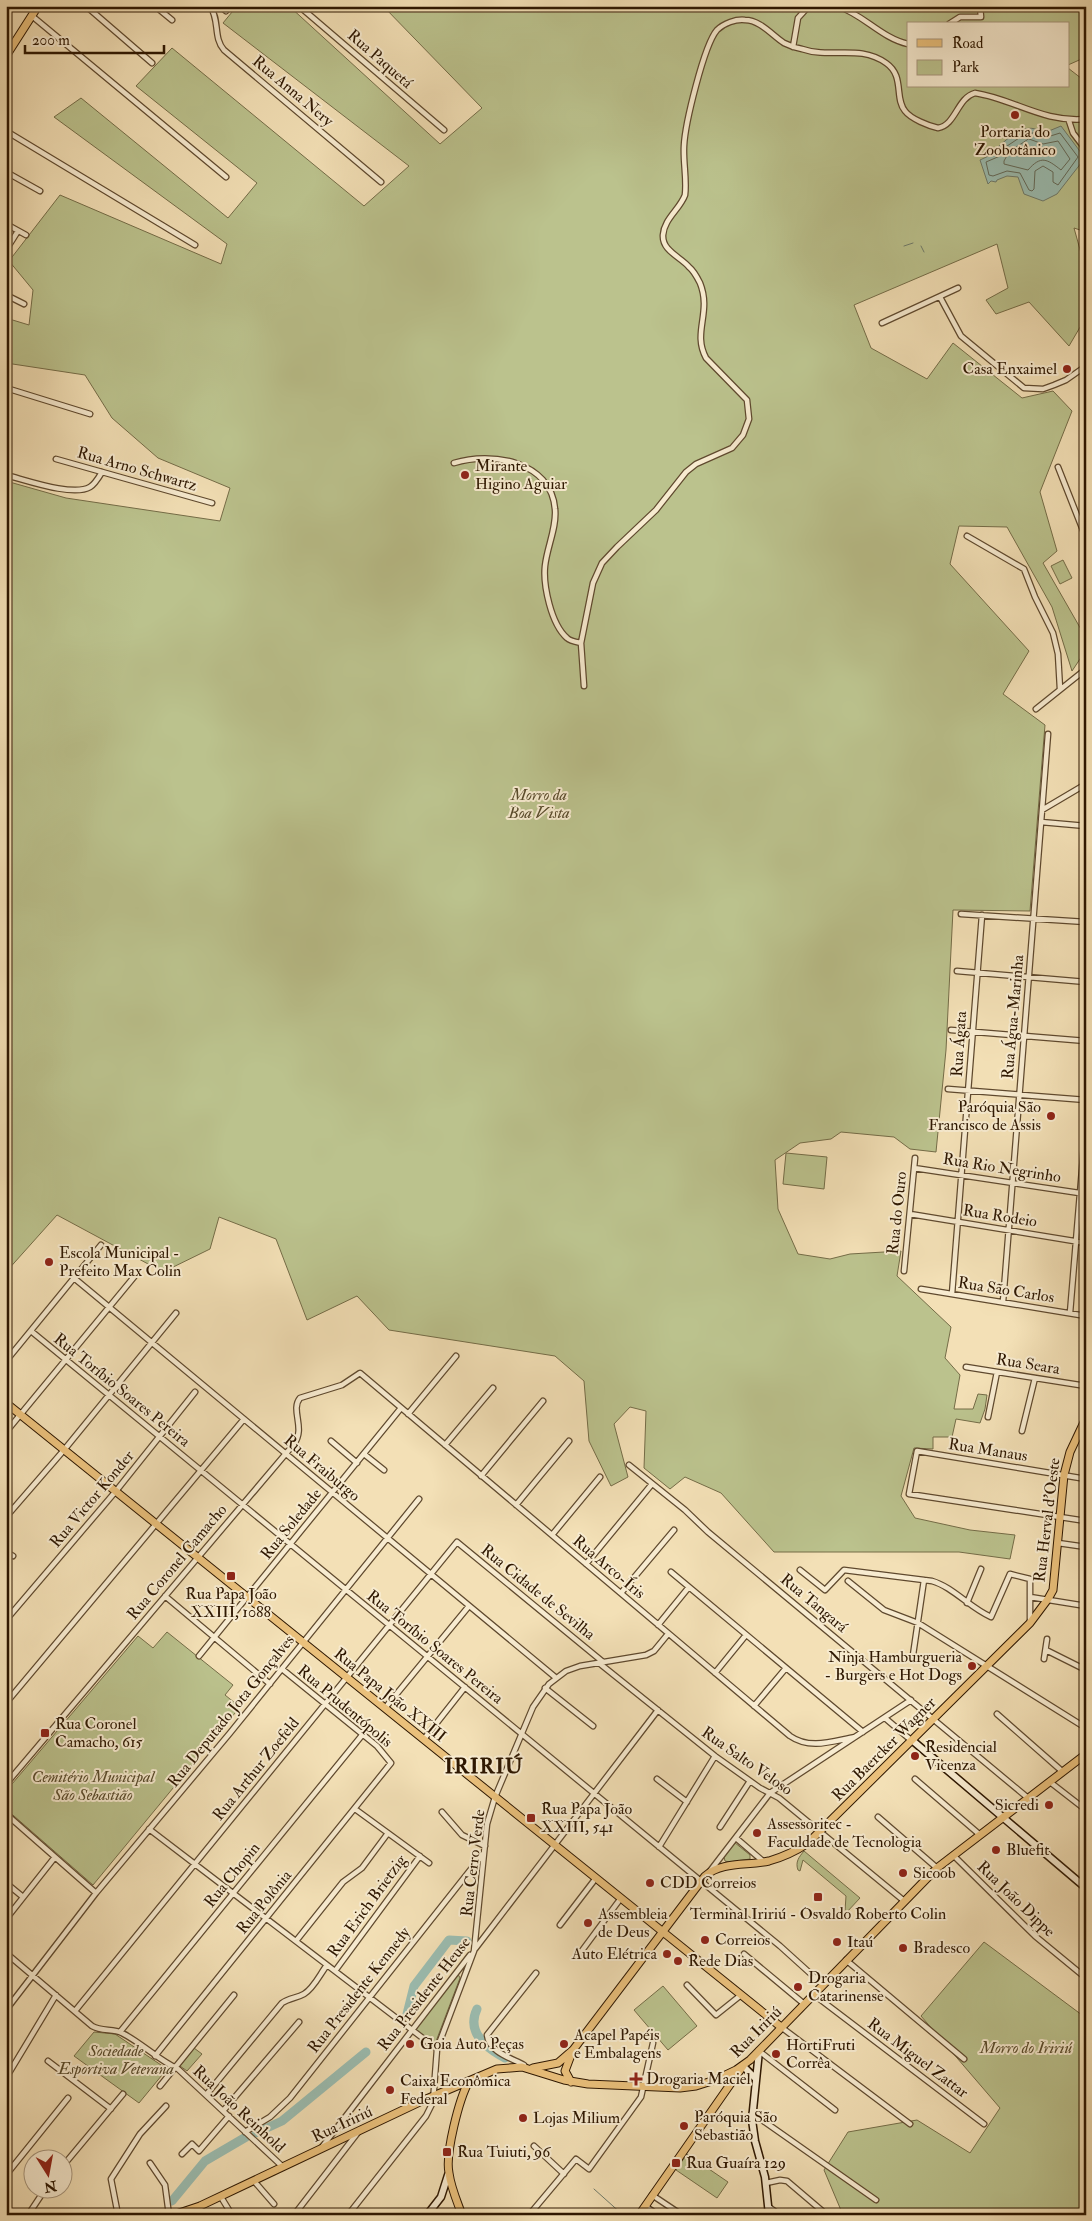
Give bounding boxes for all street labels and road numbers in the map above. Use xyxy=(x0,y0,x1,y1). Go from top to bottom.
street label: Rua Paquetá xyxy=(343,25,417,93)
street label: Rua Anna Nery xyxy=(248,51,338,131)
street label: Rua Arno Schwartz xyxy=(75,442,199,496)
street label: Rua Água-Marinha xyxy=(997,954,1028,1080)
street label: Rua Ágata xyxy=(946,1010,971,1078)
street label: Rua Rio Negrinho xyxy=(942,1149,1063,1187)
street label: Rua do Ouro xyxy=(883,1170,911,1256)
street label: Rua Rodeio xyxy=(961,1200,1039,1232)
street label: Rua São Carlos xyxy=(956,1273,1056,1307)
street label: Rua Toríbio Soares Pereira xyxy=(50,1329,195,1451)
street label: Rua Seara xyxy=(995,1349,1062,1379)
street label: Rua Fraiburgo xyxy=(280,1430,364,1506)
street label: Rua Manaus xyxy=(947,1434,1029,1466)
street label: Rua Victor Konder xyxy=(45,1446,139,1552)
street label: Rua Herval d'Oeste xyxy=(1029,1456,1065,1583)
street label: Rua Soledade xyxy=(256,1484,326,1564)
street label: Rua Coronel Camacho xyxy=(123,1500,231,1624)
street label: Rua Arco-Íris xyxy=(569,1531,649,1603)
street label: Rua Cidade de Sevilha xyxy=(477,1540,600,1645)
street label: Rua Tangará xyxy=(776,1569,852,1637)
street label: Rua Toríbio Soares Pereira xyxy=(363,1586,508,1708)
street label: Rua Deputado Jota Gonçalves xyxy=(163,1631,300,1792)
street label: Rua Papa João XXIII xyxy=(329,1644,450,1747)
street label: Rua Prudentópolis xyxy=(293,1660,397,1752)
street label: Rua Baercker Wagner xyxy=(828,1693,940,1805)
street label: Rua Arthur Zoefeld xyxy=(208,1713,304,1825)
street label: Rua Salto Veloso xyxy=(698,1722,797,1800)
street label: Rua Cerro Verde xyxy=(456,1808,490,1918)
street label: Rua Chopin xyxy=(200,1838,265,1912)
street label: Rua Erich Brietzig xyxy=(323,1850,412,1961)
street label: Rua João Dippe xyxy=(972,1857,1060,1942)
street label: Rua Polônia xyxy=(232,1866,296,1938)
street label: Rua Presidente Kennedy xyxy=(303,1922,415,2057)
street label: Rua Presidente Heuse xyxy=(373,1933,475,2055)
street label: Rua Iririú xyxy=(726,2002,786,2062)
street label: Rua Miguel Zattar xyxy=(864,2014,972,2102)
street label: Rua João Reinhold xyxy=(188,2061,290,2158)
street label: Rua Iririú xyxy=(308,2101,376,2147)

